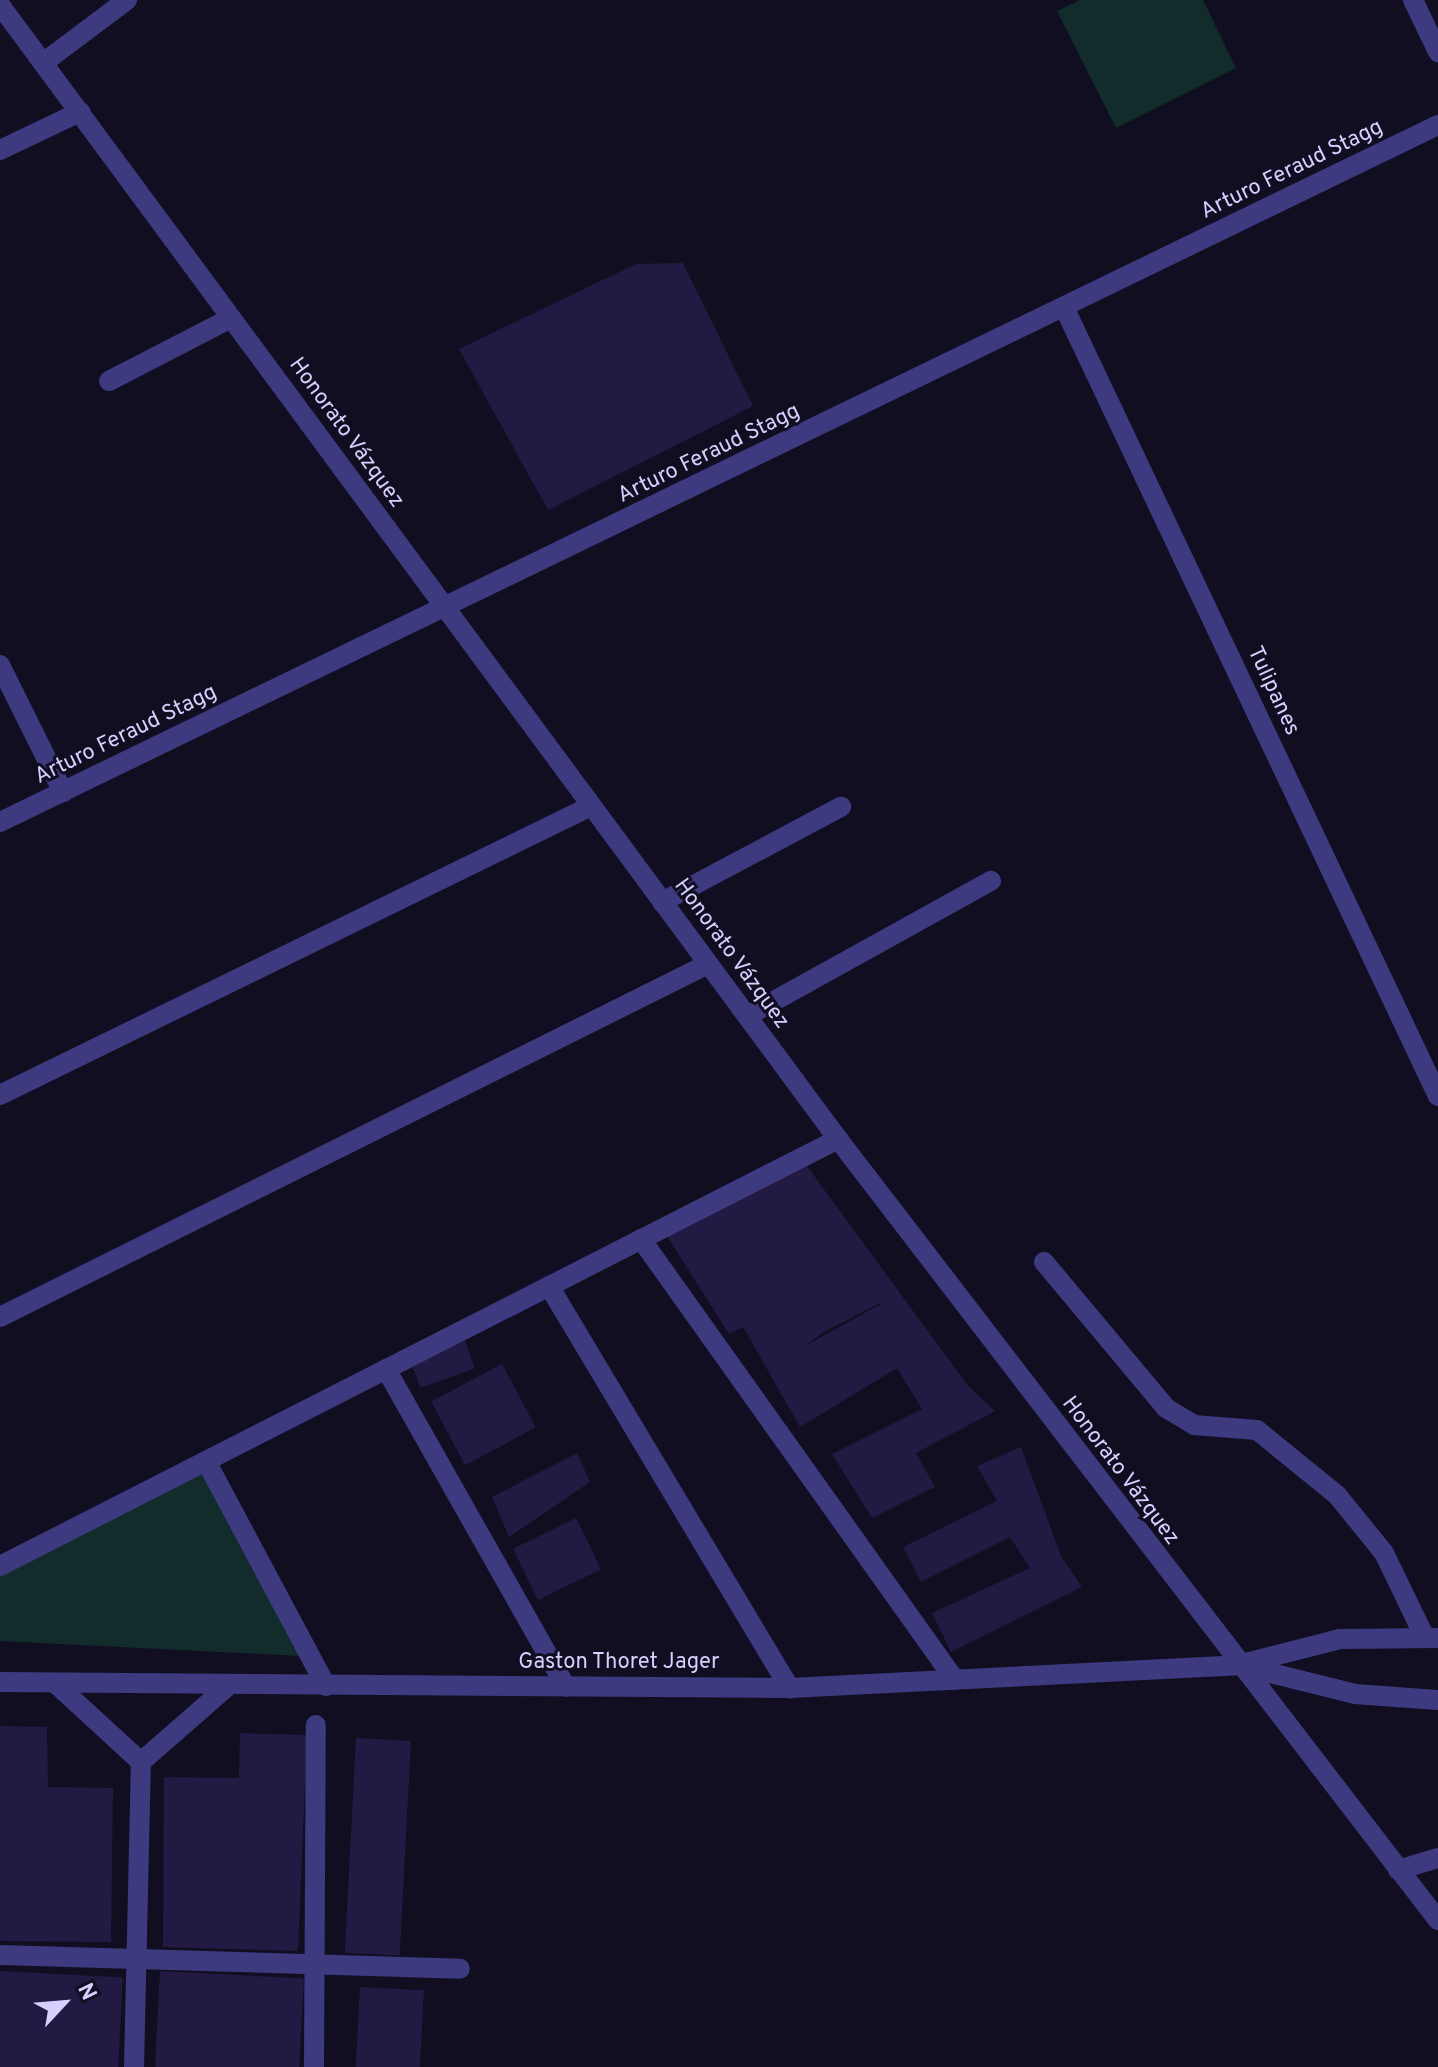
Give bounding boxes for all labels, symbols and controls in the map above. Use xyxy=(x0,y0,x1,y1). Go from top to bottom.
street label: Arturo Feraud Stagg xyxy=(1197,114,1387,226)
street label: Honorato Vázquez xyxy=(282,352,410,514)
street label: Arturo Feraud Stagg xyxy=(614,398,804,510)
street label: Tulipanes xyxy=(1241,642,1305,740)
street label: Arturo Feraud Stagg xyxy=(31,679,221,791)
street label: Honorato Vázquez xyxy=(667,873,795,1035)
street label: Honorato Vázquez xyxy=(1055,1391,1185,1551)
street label: Gaston Thoret Jager xyxy=(518,1650,720,1676)
north arrow xyxy=(24,1963,104,2043)
text: N xyxy=(70,1979,102,2005)

